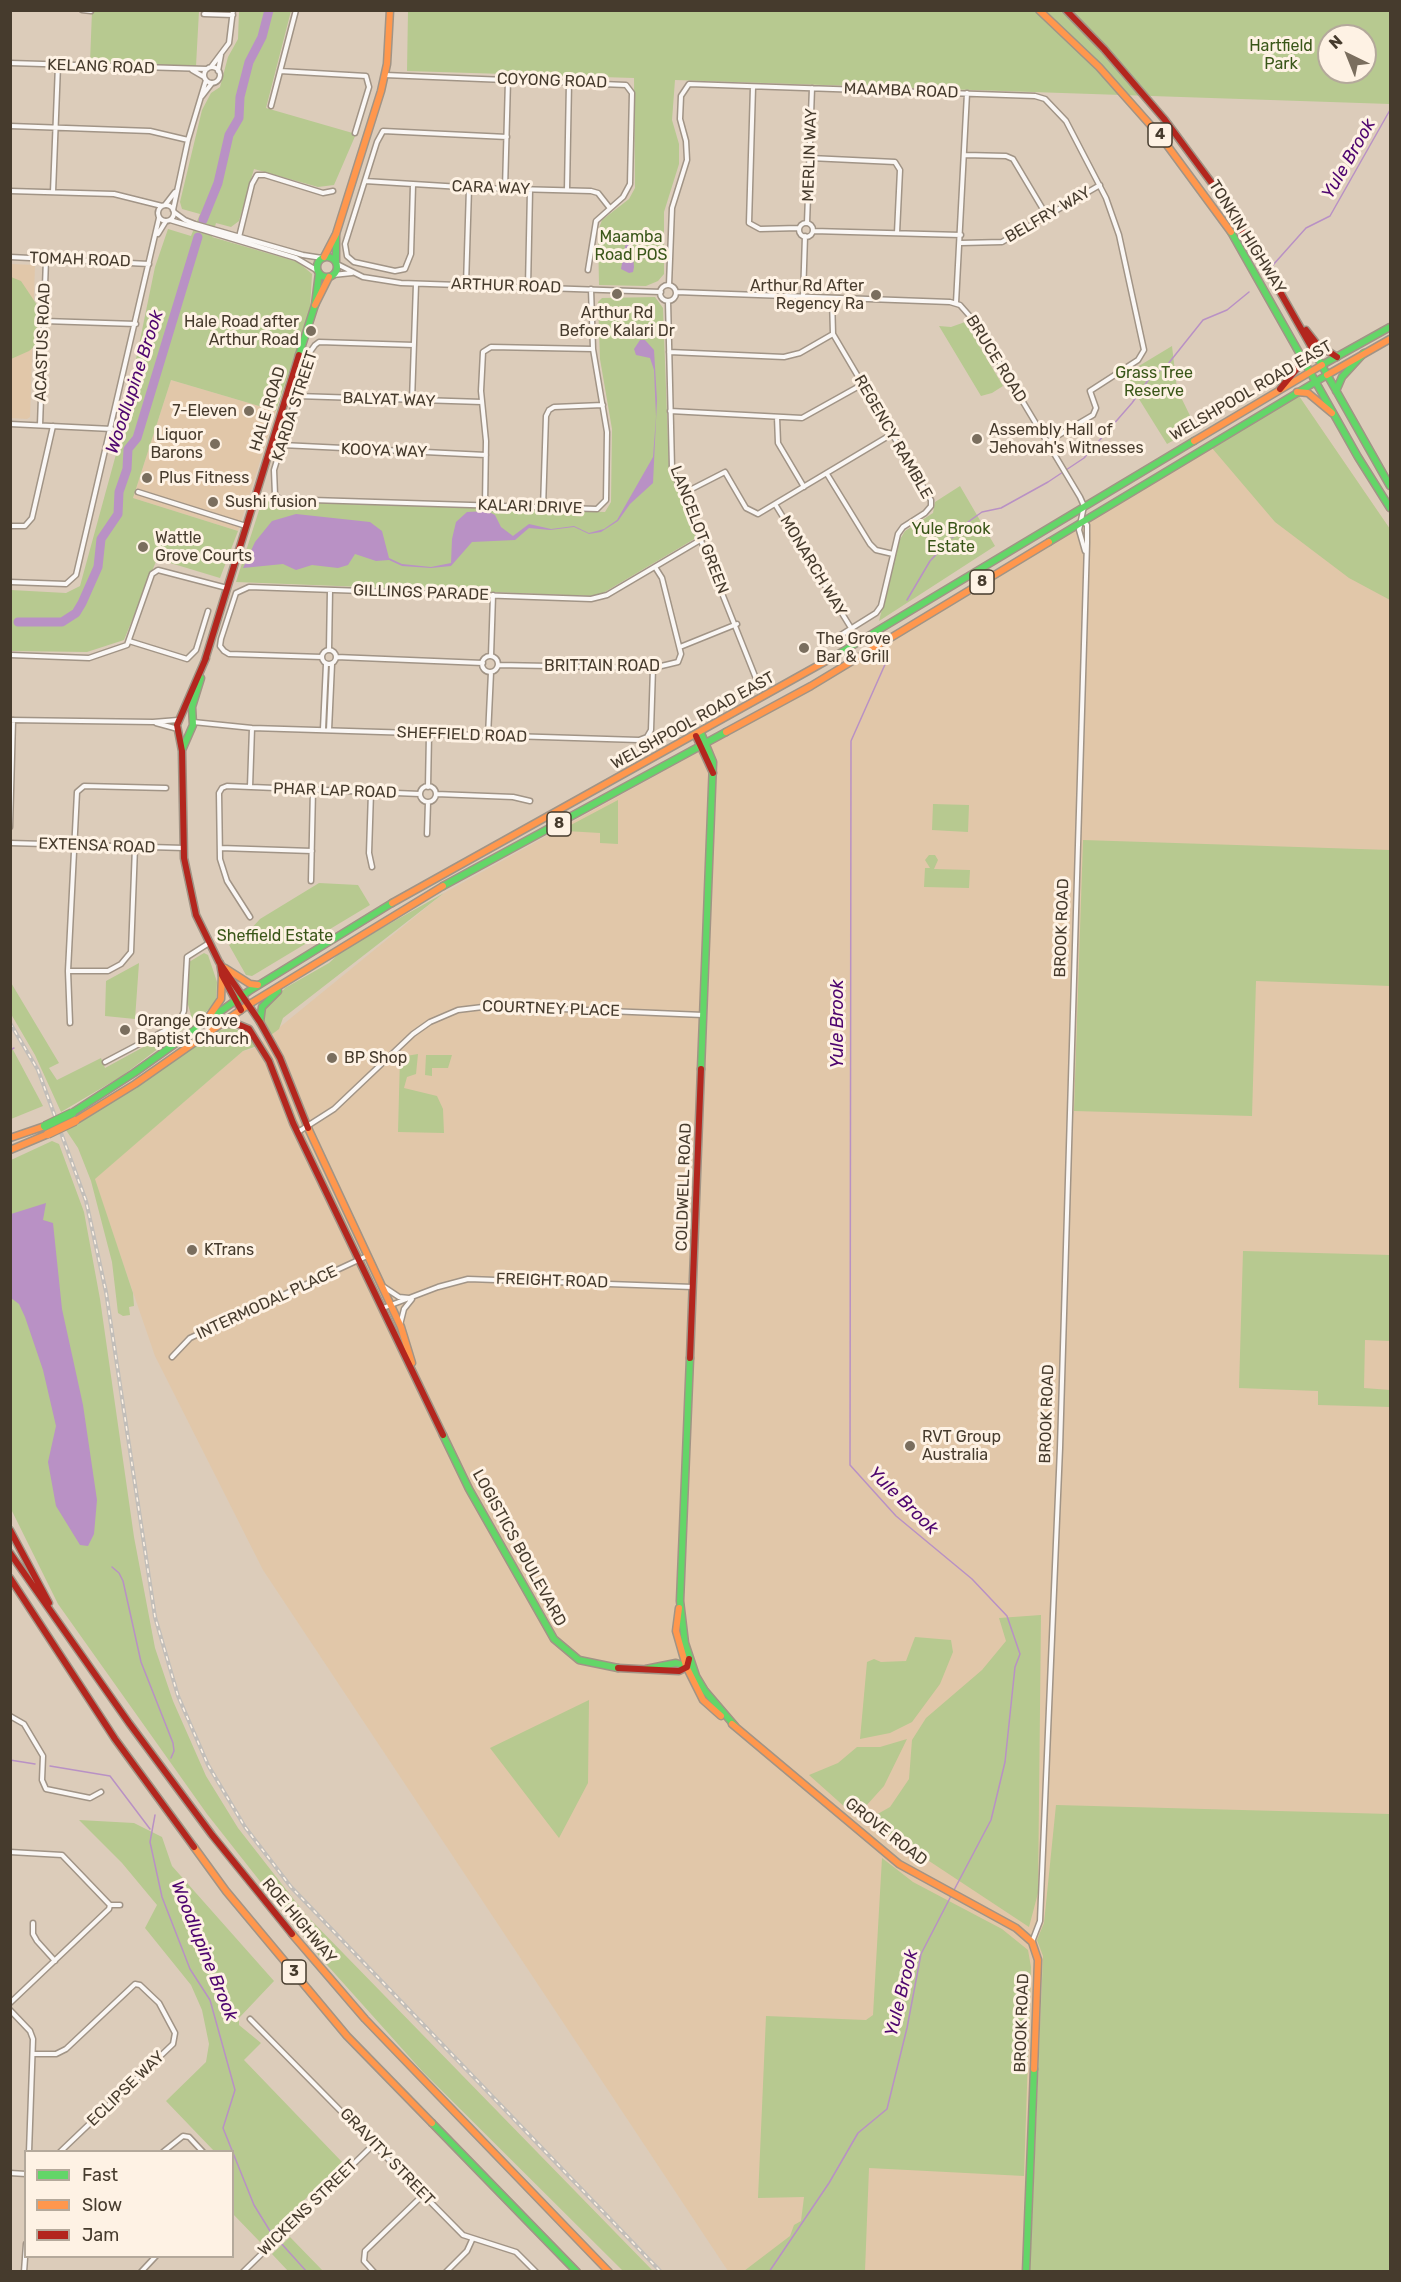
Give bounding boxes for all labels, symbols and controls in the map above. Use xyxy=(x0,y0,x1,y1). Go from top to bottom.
north arrow xyxy=(1317,24,1377,84)
text: N xyxy=(1325,31,1346,53)
park label: Hartfield Park xyxy=(1249,36,1313,74)
street label: KELANG ROAD xyxy=(47,56,155,78)
street label: COYONG ROAD xyxy=(496,69,608,93)
street label: MAAMBA ROAD xyxy=(843,79,959,103)
street label: MERLIN WAY xyxy=(799,108,821,202)
water label: Yule Brook xyxy=(1317,115,1381,203)
road number: 4 xyxy=(1148,123,1172,147)
street label: CARA WAY xyxy=(451,177,531,199)
street label: TONKIN HIGHWAY xyxy=(1204,177,1290,297)
street label: BELFRY WAY xyxy=(1002,183,1094,247)
park label: Maamba Road POS xyxy=(595,227,667,265)
street label: TOMAH ROAD xyxy=(29,249,131,271)
street label: ARTHUR ROAD xyxy=(451,274,561,298)
place label: Arthur Rd After Regency Ra xyxy=(750,276,864,314)
street label: ACASTUS ROAD xyxy=(31,282,55,402)
marker: Arthur Rd Before Kalari Dr xyxy=(610,287,624,301)
marker: Arthur Rd After Regency Ra xyxy=(869,288,883,302)
place label: Arthur Rd Before Kalari Dr xyxy=(559,303,675,341)
water label: Woodlupine Brook xyxy=(102,307,168,457)
place label: Hale Road after Arthur Road xyxy=(184,312,299,350)
street label: BRUCE ROAD xyxy=(961,312,1031,406)
marker: Hale Road after Arthur Road xyxy=(304,324,318,338)
street label: WELSHPOOL ROAD EAST xyxy=(1167,337,1335,445)
street label: KARDA STREET xyxy=(268,349,322,463)
park label: Grass Tree Reserve xyxy=(1115,363,1193,401)
street label: HALE ROAD xyxy=(246,364,290,454)
street label: REGENCY RAMBLE xyxy=(850,372,936,502)
street label: BALYAT WAY xyxy=(342,389,436,411)
place label: 7-Eleven xyxy=(172,401,237,421)
marker: 7-Eleven xyxy=(242,404,256,418)
place label: Assembly Hall of Jehovah's Witnesses xyxy=(989,420,1144,458)
place label: Liquor Barons xyxy=(151,425,203,463)
marker: Assembly Hall of Jehovah's Witnesses xyxy=(970,432,984,446)
marker: Liquor Barons xyxy=(208,437,222,451)
street label: KOOYA WAY xyxy=(341,440,427,462)
street label: LANCELOT GREEN xyxy=(666,463,732,597)
place label: Plus Fitness xyxy=(159,468,249,488)
marker: Plus Fitness xyxy=(140,471,154,485)
place label: Sushi fusion xyxy=(225,492,317,512)
marker: Sushi fusion xyxy=(206,495,220,509)
street label: KALARI DRIVE xyxy=(477,496,583,518)
street label: MONARCH WAY xyxy=(775,512,851,620)
park label: Yule Brook Estate xyxy=(912,519,990,557)
place label: Wattle Grove Courts xyxy=(155,528,252,566)
marker: Wattle Grove Courts xyxy=(136,540,150,554)
road number: 8 xyxy=(970,570,994,594)
street label: GILLINGS PARADE xyxy=(353,581,489,605)
place label: The Grove Bar & Grill xyxy=(816,629,891,667)
marker: The Grove Bar & Grill xyxy=(797,641,811,655)
street label: BRITTAIN ROAD xyxy=(544,656,660,676)
street label: WELSHPOOL ROAD EAST xyxy=(608,668,778,774)
street label: SHEFFIELD ROAD xyxy=(396,723,528,747)
street label: PHAR LAP ROAD xyxy=(273,779,397,803)
road number: 8 xyxy=(547,812,571,836)
street label: EXTENSA ROAD xyxy=(38,834,156,858)
street label: BROOK ROAD xyxy=(1051,878,1073,978)
park label: Sheffield Estate xyxy=(217,926,333,946)
water label: Yule Brook xyxy=(827,980,849,1068)
street label: COURTNEY PLACE xyxy=(482,997,620,1021)
place label: Orange Grove Baptist Church xyxy=(137,1011,249,1049)
marker: Orange Grove Baptist Church xyxy=(118,1023,132,1037)
place label: BP Shop xyxy=(344,1048,407,1068)
marker: BP Shop xyxy=(325,1051,339,1065)
street label: COLDWELL ROAD xyxy=(672,1122,696,1252)
place label: KTrans xyxy=(204,1240,254,1260)
marker: KTrans xyxy=(185,1243,199,1257)
street label: INTERMODAL PLACE xyxy=(194,1262,340,1344)
street label: FREIGHT ROAD xyxy=(496,1269,608,1293)
street label: BROOK ROAD xyxy=(1036,1364,1058,1464)
place label: RVT Group Australia xyxy=(922,1427,1001,1465)
marker: RVT Group Australia xyxy=(903,1439,917,1453)
water label: Yule Brook xyxy=(863,1462,943,1540)
street label: LOGISTICS BOULEVARD xyxy=(468,1466,570,1630)
street label: GROVE ROAD xyxy=(841,1794,931,1870)
street label: ROE HIGHWAY xyxy=(258,1874,340,1968)
water label: Woodlupine Brook xyxy=(166,1878,242,2024)
water label: Yule Brook xyxy=(881,1947,923,2039)
road number: 3 xyxy=(282,1960,306,1984)
street label: BROOK ROAD xyxy=(1011,1973,1033,2073)
street label: ECLIPSE WAY xyxy=(83,2047,169,2131)
street label: GRAVITY STREET xyxy=(336,2104,438,2210)
legend xyxy=(24,2150,234,2258)
street label: WICKENS STREET xyxy=(254,2156,362,2260)
text: Fast xyxy=(82,2164,118,2186)
text: Slow xyxy=(82,2194,122,2216)
text: Jam xyxy=(82,2224,119,2246)

